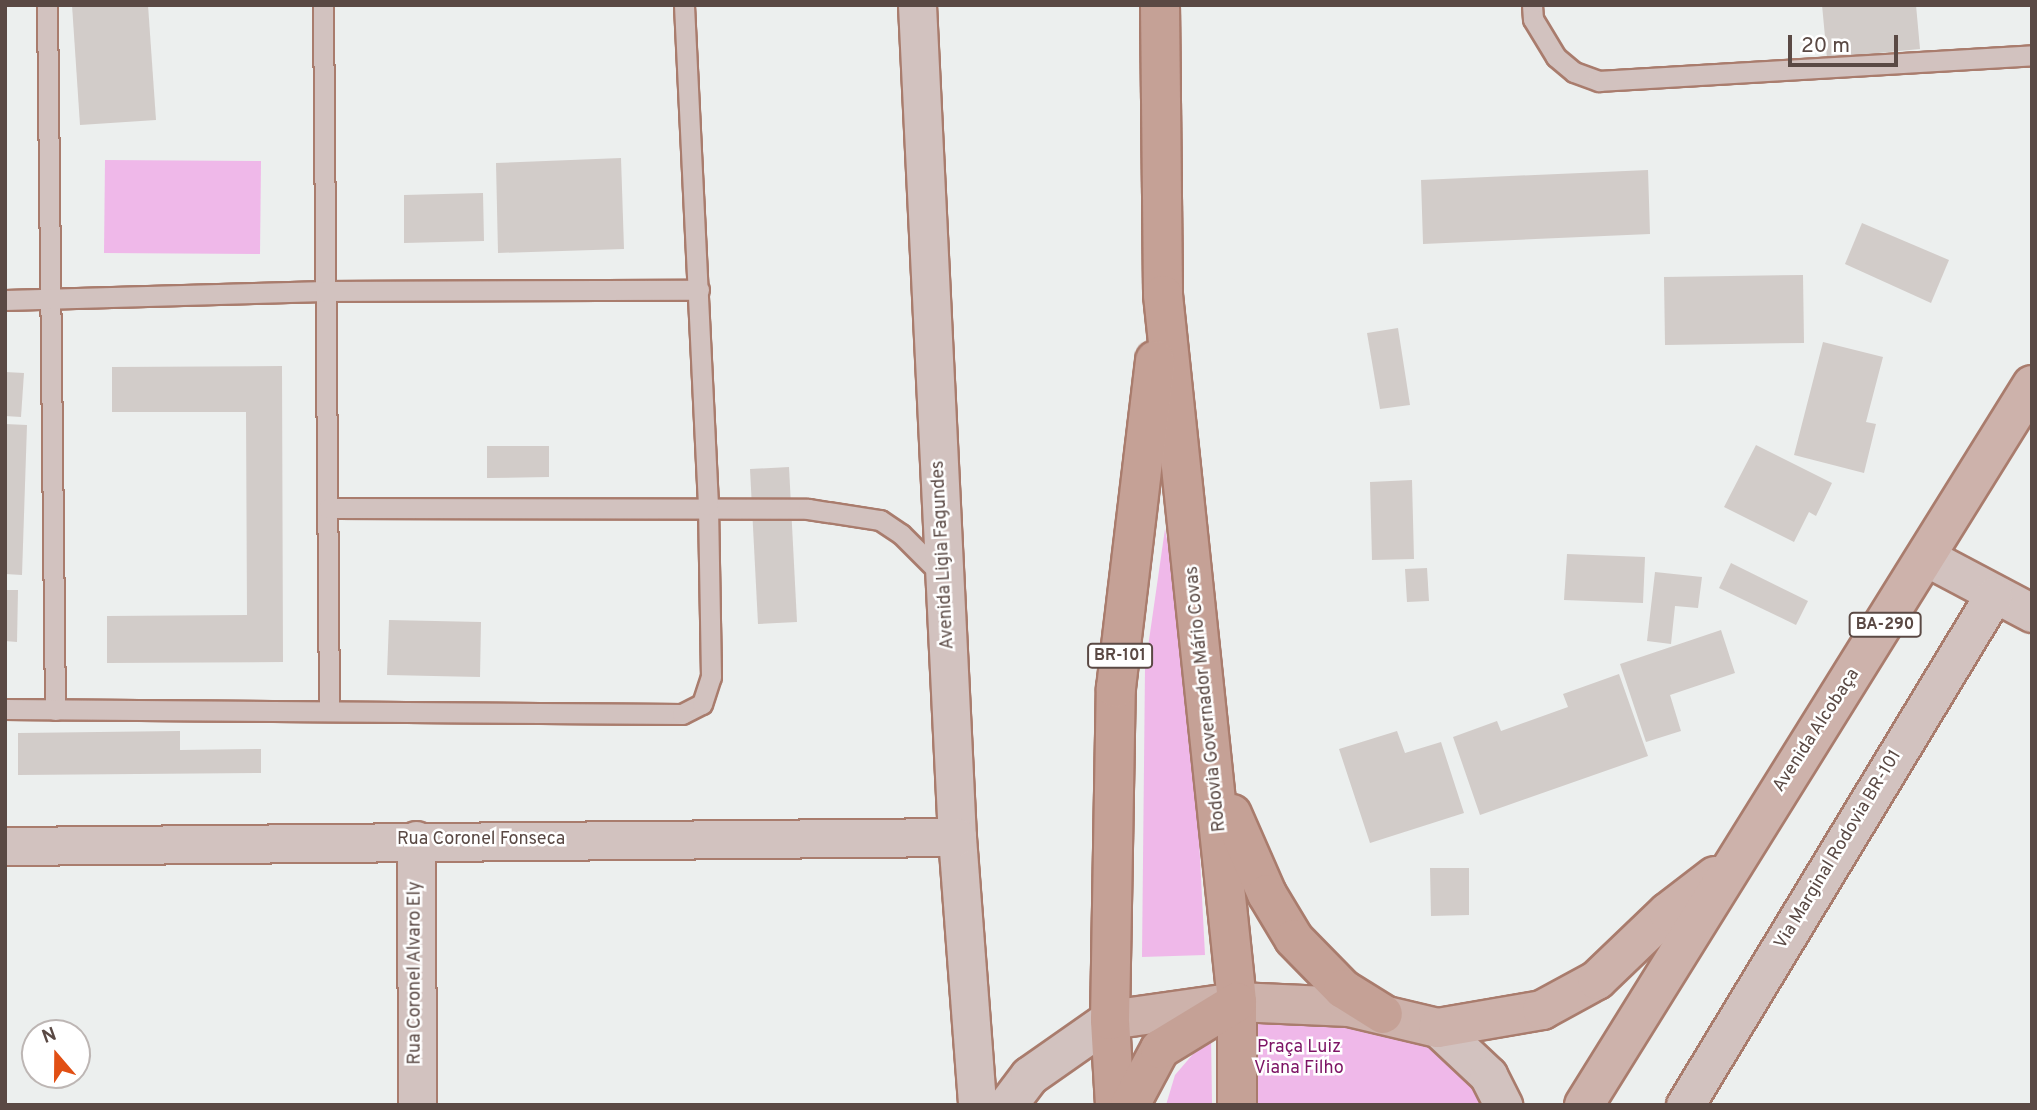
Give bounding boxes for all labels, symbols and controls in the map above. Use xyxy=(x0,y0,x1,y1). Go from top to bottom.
scale bar xyxy=(1792,21,1902,65)
text: 20 m xyxy=(1801,33,1850,60)
street label: Avenida Ligia Fagundes xyxy=(928,460,960,650)
street label: Rodovia Governador Mário Covas xyxy=(1182,565,1232,833)
road number: BA-290 xyxy=(1848,612,1922,638)
road number: BR-101 xyxy=(1087,643,1153,668)
street label: Avenida Alcobaça xyxy=(1769,665,1865,797)
street label: Via Marginal Rodovia BR-101 xyxy=(1771,746,1907,954)
street label: Rua Coronel Fonseca xyxy=(397,829,565,851)
street label: Rua Coronel Alvaro Ely xyxy=(405,881,427,1065)
north arrow xyxy=(21,1019,91,1089)
text: N xyxy=(39,1023,60,1050)
park label: Praça Luiz Viana Filho xyxy=(1254,1038,1344,1080)

